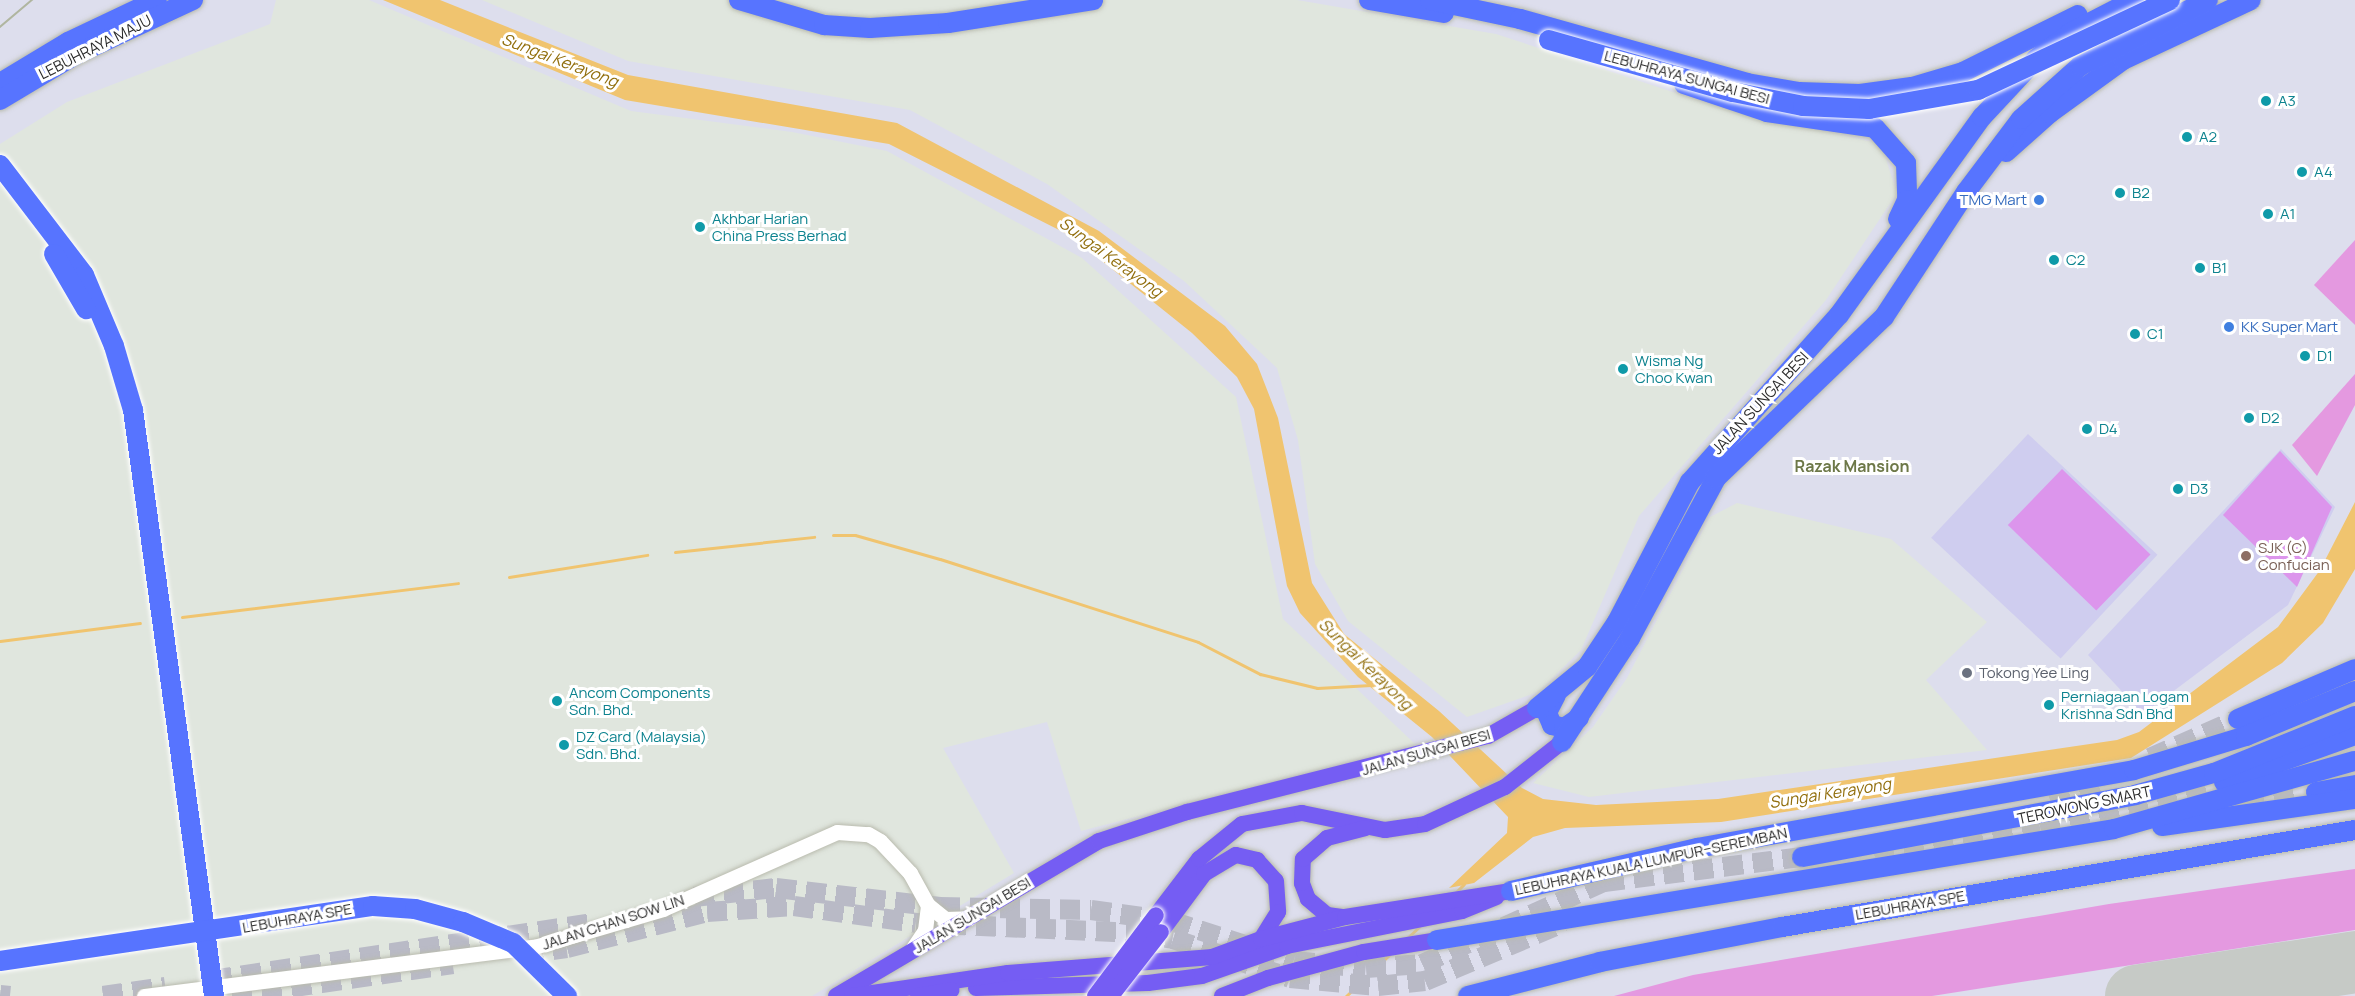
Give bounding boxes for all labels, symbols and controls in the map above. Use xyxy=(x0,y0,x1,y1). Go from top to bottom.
street label: LEBUHRAYA MAJU xyxy=(36,11,154,83)
water label: Sungai Kerayong xyxy=(499,29,621,91)
street label: LEBUHRAYA SUNGAI BESI xyxy=(1602,46,1772,108)
place label: A3 xyxy=(2278,92,2296,110)
marker: A3 xyxy=(2259,94,2273,108)
place label: A2 xyxy=(2199,128,2217,146)
marker: A2 xyxy=(2180,130,2194,144)
place label: A4 xyxy=(2314,163,2333,181)
marker: A4 xyxy=(2295,165,2309,179)
place label: B2 xyxy=(2132,184,2150,202)
marker: B2 xyxy=(2113,186,2127,200)
place label: TMG Mart xyxy=(1960,191,2027,209)
marker: TMG Mart xyxy=(2032,193,2046,207)
place label: A1 xyxy=(2280,205,2295,223)
marker: A1 xyxy=(2261,207,2275,221)
place label: Akhbar Harian China Press Berhad xyxy=(712,209,847,244)
water label: Sungai Kerayong xyxy=(1056,213,1166,301)
marker: Akhbar Harian China Press Berhad xyxy=(693,220,707,234)
place label: C2 xyxy=(2066,251,2085,269)
marker: C2 xyxy=(2047,253,2061,267)
place label: B1 xyxy=(2212,259,2227,277)
marker: B1 xyxy=(2193,261,2207,275)
place label: KK Super Mart xyxy=(2241,318,2338,336)
marker: KK Super Mart xyxy=(2222,320,2236,334)
place label: C1 xyxy=(2147,325,2164,343)
marker: C1 xyxy=(2128,327,2142,341)
place label: D1 xyxy=(2317,347,2333,365)
street label: JALAN SUNGAI BESI xyxy=(1708,348,1812,458)
marker: D1 xyxy=(2298,349,2312,363)
place label: Wisma Ng Choo Kwan xyxy=(1635,351,1713,386)
marker: Wisma Ng Choo Kwan xyxy=(1616,362,1630,376)
place label: D2 xyxy=(2261,409,2280,427)
marker: D2 xyxy=(2242,411,2256,425)
place label: D4 xyxy=(2099,420,2118,438)
marker: D4 xyxy=(2080,422,2094,436)
district label: Razak Mansion xyxy=(1795,456,1909,476)
place label: D3 xyxy=(2190,480,2208,498)
marker: D3 xyxy=(2171,482,2185,496)
place label: SJK (C) Confucian xyxy=(2258,538,2330,573)
marker: SJK (C) Confucian xyxy=(2239,549,2253,563)
water label: Sungai Kerayong xyxy=(1315,614,1417,714)
place label: Tokong Yee Ling xyxy=(1979,664,2089,682)
marker: Tokong Yee Ling xyxy=(1960,666,1974,680)
place label: Ancom Components Sdn. Bhd. xyxy=(569,683,710,718)
place label: Perniagaan Logam Krishna Sdn Bhd xyxy=(2061,687,2189,722)
marker: Ancom Components Sdn. Bhd. xyxy=(550,694,564,708)
marker: Perniagaan Logam Krishna Sdn Bhd xyxy=(2042,698,2056,712)
street label: JALAN SUNGAI BESI xyxy=(1360,725,1492,779)
place label: DZ Card (Malaysia) Sdn. Bhd. xyxy=(576,727,707,762)
marker: DZ Card (Malaysia) Sdn. Bhd. xyxy=(557,738,571,752)
water label: Sungai Kerayong xyxy=(1768,774,1892,812)
street label: TEROWONG SMART xyxy=(2016,782,2152,828)
street label: LEBUHRAYA KUALA LUMPUR–SEREMBAN xyxy=(1513,823,1789,899)
street label: JALAN SUNGAI BESI xyxy=(910,873,1034,957)
street label: LEBUHRAYA SPE xyxy=(1854,887,1966,923)
street label: JALAN CHAN SOW LIN xyxy=(540,891,686,953)
street label: LEBUHRAYA SPE xyxy=(241,900,353,936)

